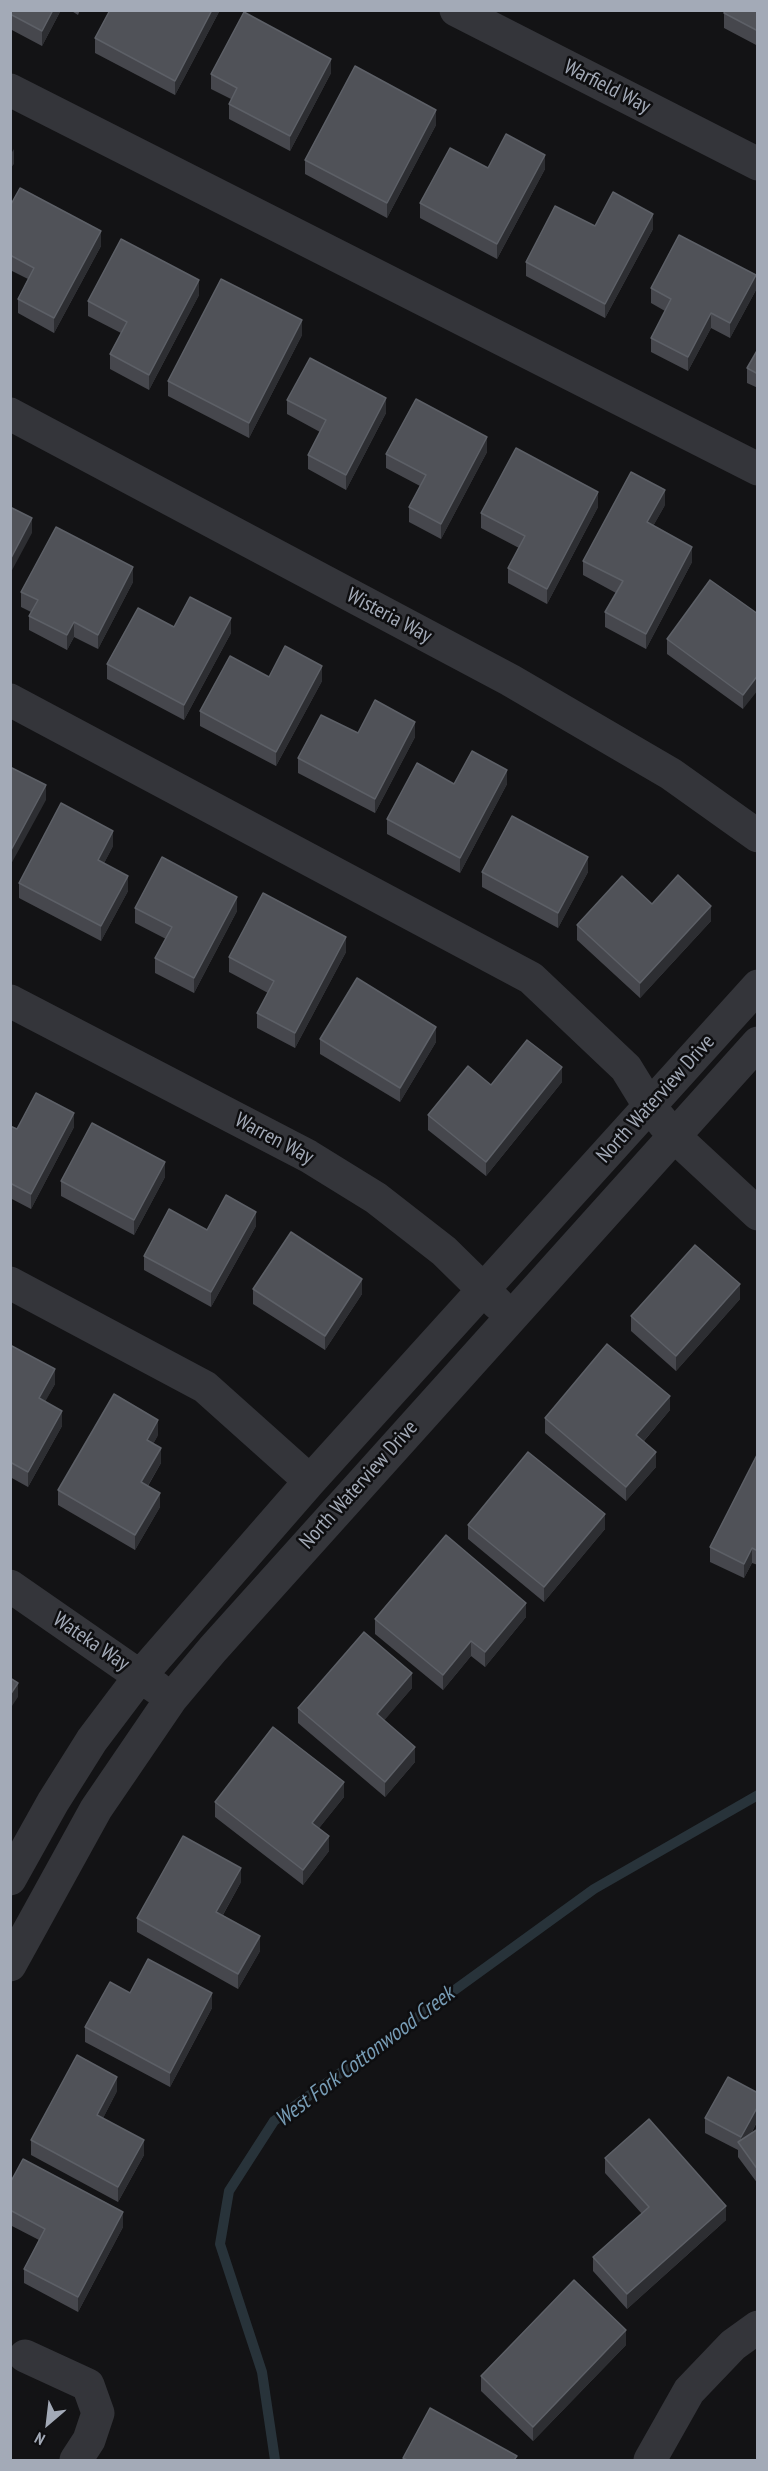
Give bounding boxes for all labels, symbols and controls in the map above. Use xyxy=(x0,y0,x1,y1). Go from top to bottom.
street label: Warfield Way xyxy=(560,55,654,119)
street label: Wisteria Way xyxy=(342,583,436,649)
street label: North Waterview Drive xyxy=(592,1030,720,1168)
street label: Warren Way xyxy=(230,1108,318,1170)
street label: North Waterview Drive xyxy=(295,1416,423,1554)
street label: Wateka Way xyxy=(48,1607,134,1677)
water label: West Fork Cottonwood Creek xyxy=(270,1981,460,2133)
north arrow xyxy=(18,2393,78,2453)
text: N xyxy=(31,2428,48,2450)

